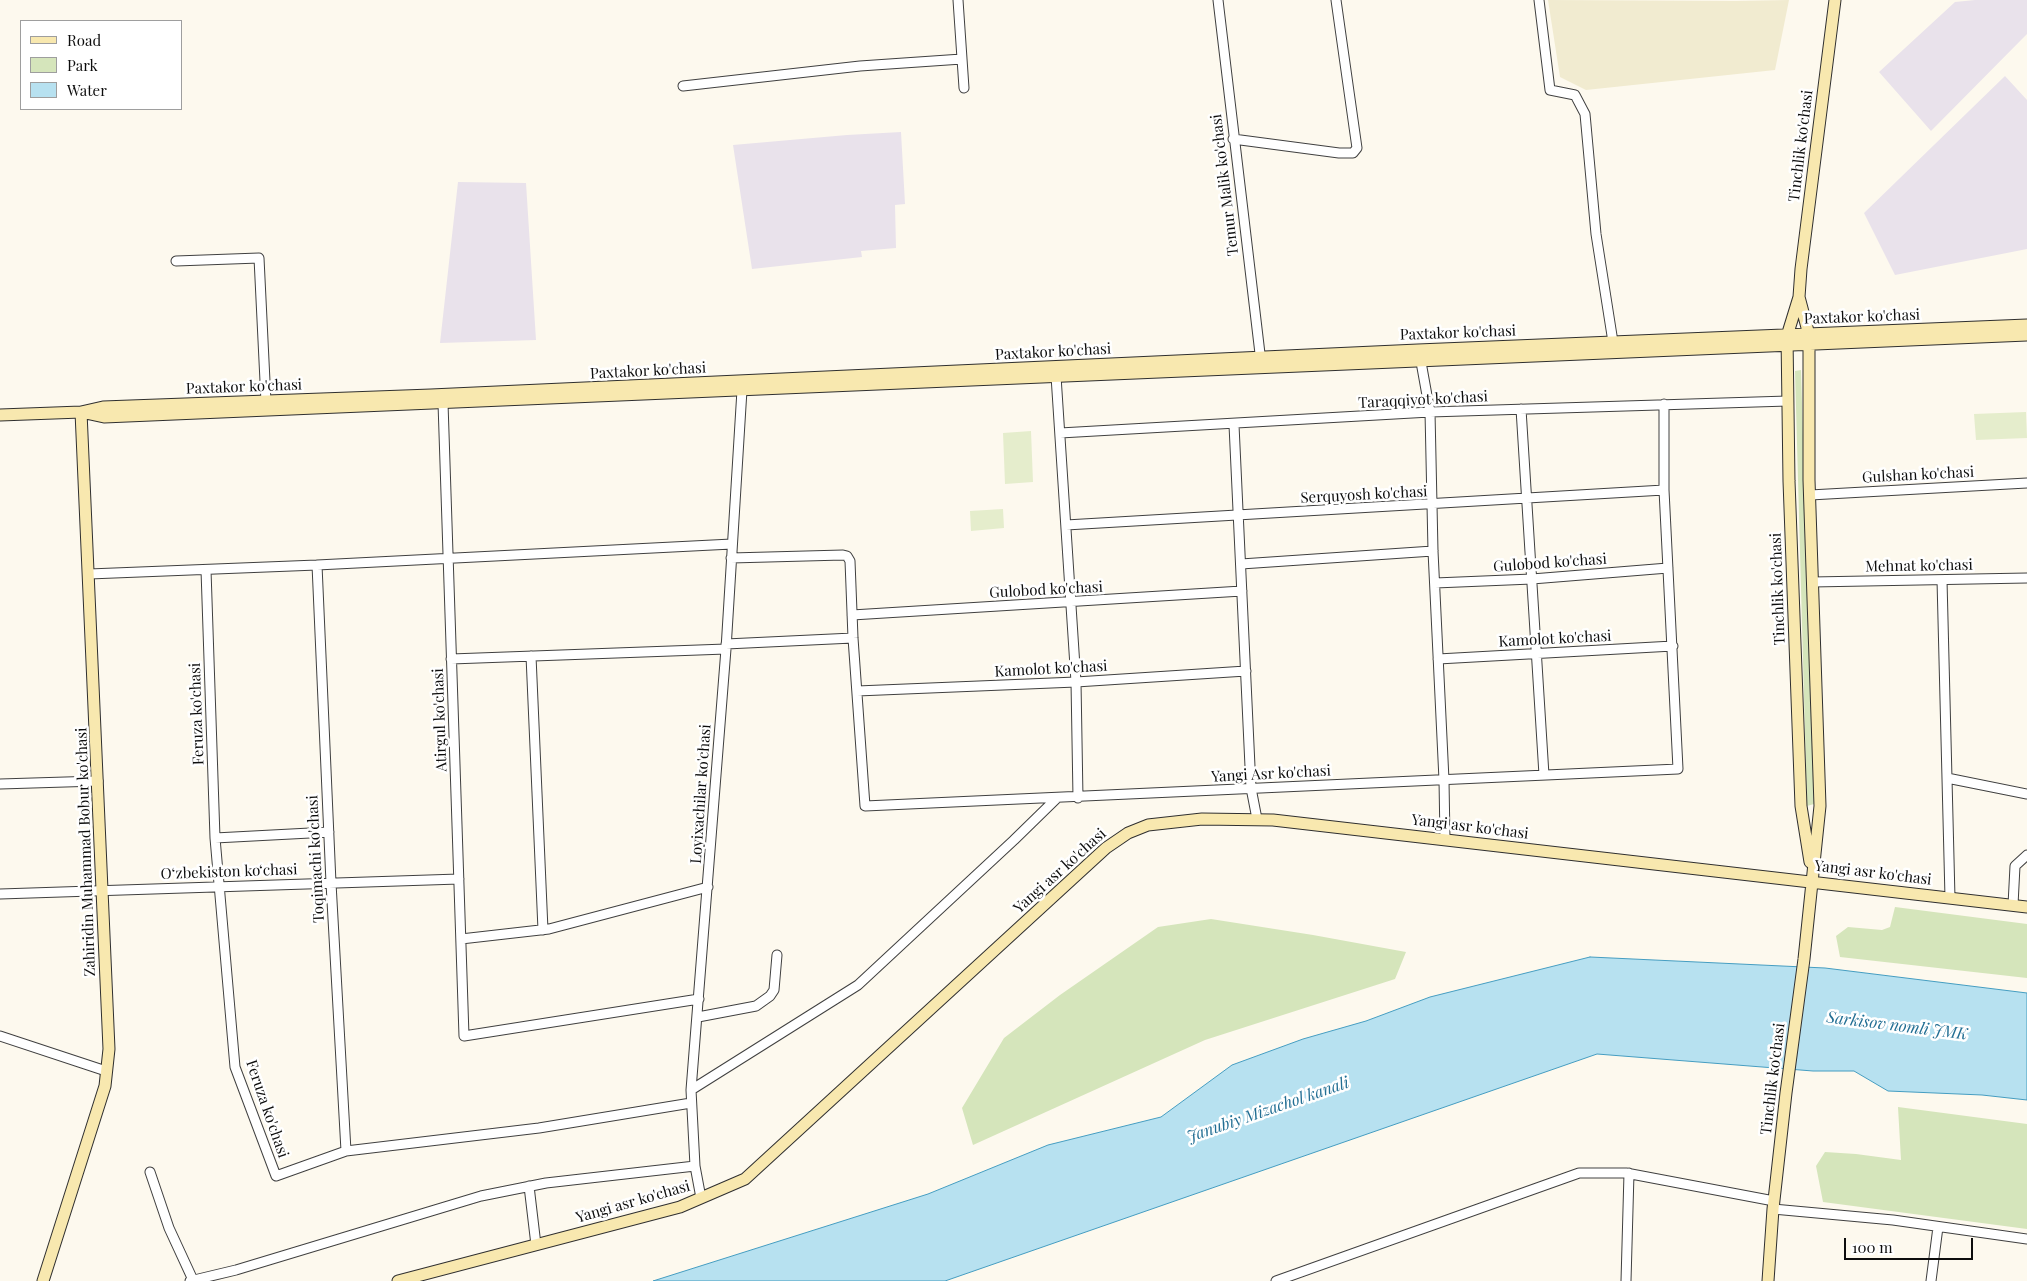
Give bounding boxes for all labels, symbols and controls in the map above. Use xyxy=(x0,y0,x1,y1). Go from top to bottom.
legend xyxy=(20,20,182,110)
text: Road xyxy=(67,30,101,50)
text: Park xyxy=(67,55,98,75)
text: Water xyxy=(67,80,107,100)
street label: Tinchlik ko'chasi xyxy=(1785,89,1817,203)
street label: Temur Malik ko'chasi xyxy=(1207,113,1243,257)
street label: Paxtakor ko'chasi xyxy=(1804,306,1920,328)
street label: Paxtakor ko'chasi xyxy=(1400,322,1516,344)
street label: Paxtakor ko'chasi xyxy=(995,340,1111,364)
street label: Paxtakor ko'chasi xyxy=(590,359,706,383)
street label: Paxtakor ko'chasi xyxy=(186,376,302,398)
street label: Taraqqiyot ko'chasi xyxy=(1358,388,1488,412)
street label: Gulshan ko'chasi xyxy=(1861,463,1975,487)
street label: Serquyosh ko'chasi xyxy=(1300,483,1428,507)
street label: Tinchlik ko'chasi xyxy=(1767,532,1789,646)
street label: Gulobod ko'chasi xyxy=(1493,550,1607,576)
street label: Mehnat ko'chasi xyxy=(1865,556,1973,576)
street label: Gulobod ko'chasi xyxy=(989,578,1103,602)
street label: Kamolot ko'chasi xyxy=(1498,627,1612,651)
street label: Kamolot ko'chasi xyxy=(994,657,1108,681)
street label: Feruza ko'chasi xyxy=(186,662,208,766)
street label: Atirgul ko'chasi xyxy=(429,668,451,772)
street label: Loyixachilar ko'chasi xyxy=(687,724,715,864)
street label: Zahiridin Muhammad Bobur ko'chasi xyxy=(73,727,99,977)
street label: Yangi Asr ko'chasi xyxy=(1211,762,1331,786)
street label: Toqimachi ko'chasi xyxy=(304,795,328,923)
street label: Yangi asr ko'chasi xyxy=(1410,811,1530,843)
street label: Yangi asr ko'chasi xyxy=(1010,825,1110,917)
street label: Yangi asr ko'chasi xyxy=(1813,857,1933,889)
street label: Oʻzbekiston koʻchasi xyxy=(160,861,298,883)
water label: Sarkisov nomli JMK xyxy=(1825,1008,1969,1044)
street label: Tinchlik ko'chasi xyxy=(1757,1022,1789,1136)
street label: Feruza ko'chasi xyxy=(242,1058,292,1160)
water label: Janubiy Mizachol kanali xyxy=(1184,1073,1352,1147)
street label: Yangi asr ko'chasi xyxy=(574,1177,692,1227)
scale bar xyxy=(1847,1228,1976,1260)
text: 100 m xyxy=(1852,1237,1893,1257)

